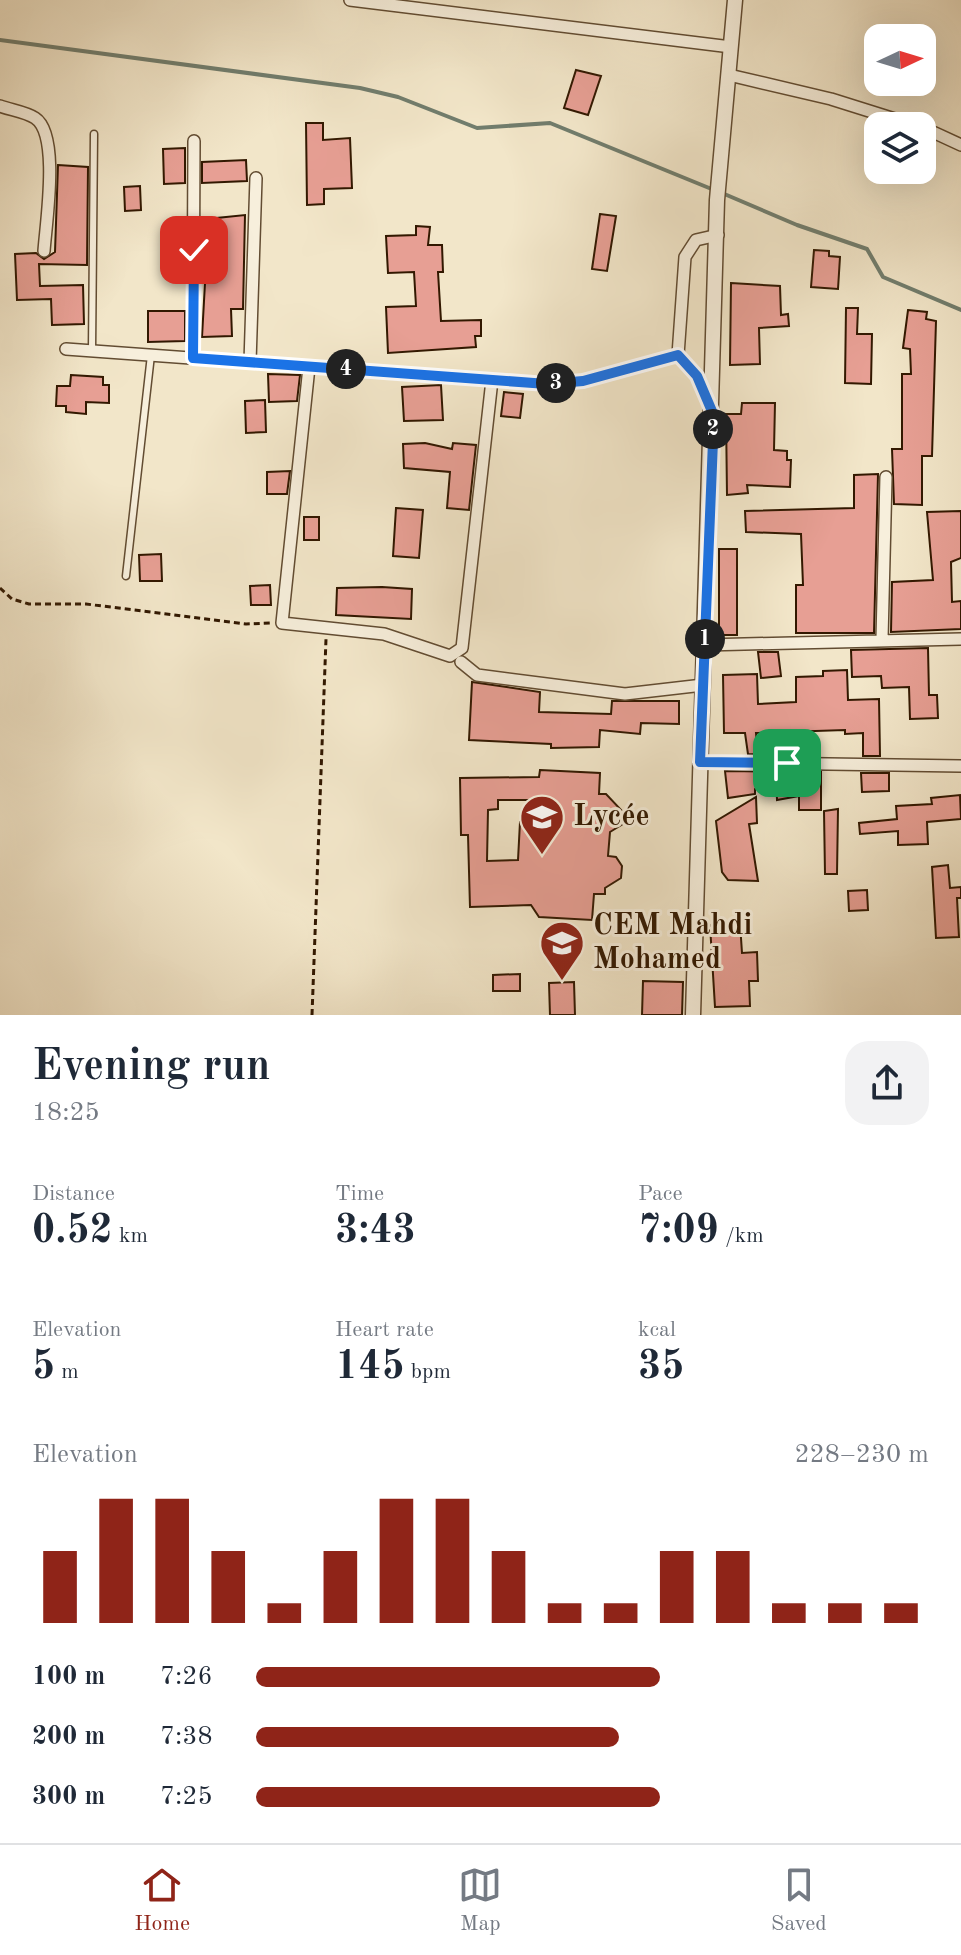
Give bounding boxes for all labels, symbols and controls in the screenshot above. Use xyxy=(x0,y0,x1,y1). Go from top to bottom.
north arrow xyxy=(864,24,936,96)
map controls xyxy=(864,24,936,184)
button: layers xyxy=(864,112,936,184)
pin xyxy=(160,216,228,284)
icon: check xyxy=(172,228,216,272)
pin: 4 xyxy=(326,349,366,389)
text: 4 xyxy=(340,358,352,380)
pin: 3 xyxy=(536,363,576,403)
text: 3 xyxy=(550,372,562,394)
pin: 2 xyxy=(693,409,733,449)
text: 2 xyxy=(707,418,719,440)
pin: 1 xyxy=(685,619,725,659)
text: 1 xyxy=(699,628,711,650)
pin xyxy=(753,729,821,797)
icon: arrive xyxy=(765,741,809,785)
school or university icon: Lycée xyxy=(518,793,566,856)
place label: Lycée xyxy=(573,802,650,832)
place label: CEM Mahdi Mohamed xyxy=(593,911,752,975)
school or university icon: CEM Mahdi Mohamed xyxy=(538,919,586,982)
button: share xyxy=(845,1041,929,1125)
text: Evening run xyxy=(32,1045,270,1089)
text: 18:25 xyxy=(32,1100,100,1126)
text: Distance xyxy=(32,1183,115,1205)
text: Time xyxy=(335,1183,384,1205)
text: Pace xyxy=(638,1183,683,1205)
text: 0.52 xyxy=(32,1212,113,1252)
text: 3:43 xyxy=(335,1212,416,1252)
text: 7:09 xyxy=(638,1212,719,1252)
text: km xyxy=(113,1225,148,1247)
text: /km xyxy=(719,1225,764,1247)
text: Elevation xyxy=(32,1319,122,1341)
text: Heart rate xyxy=(335,1319,434,1341)
text: kcal xyxy=(638,1319,676,1341)
text: 5 xyxy=(32,1348,55,1388)
text: 145 xyxy=(335,1348,405,1388)
text: 35 xyxy=(638,1348,684,1388)
text: m xyxy=(55,1361,79,1383)
text: bpm xyxy=(405,1361,451,1383)
text: Elevation xyxy=(32,1442,138,1468)
text: 228–230 m xyxy=(794,1442,929,1468)
text: 100 m xyxy=(32,1664,105,1690)
text: 7:26 xyxy=(160,1664,213,1690)
text: 200 m xyxy=(32,1724,105,1750)
text: 7:38 xyxy=(160,1724,213,1750)
text: 300 m xyxy=(32,1784,105,1810)
text: 7:25 xyxy=(160,1784,213,1810)
tab: Home xyxy=(134,1863,190,1938)
tab: Map xyxy=(458,1863,502,1938)
tab: Saved xyxy=(771,1863,827,1938)

